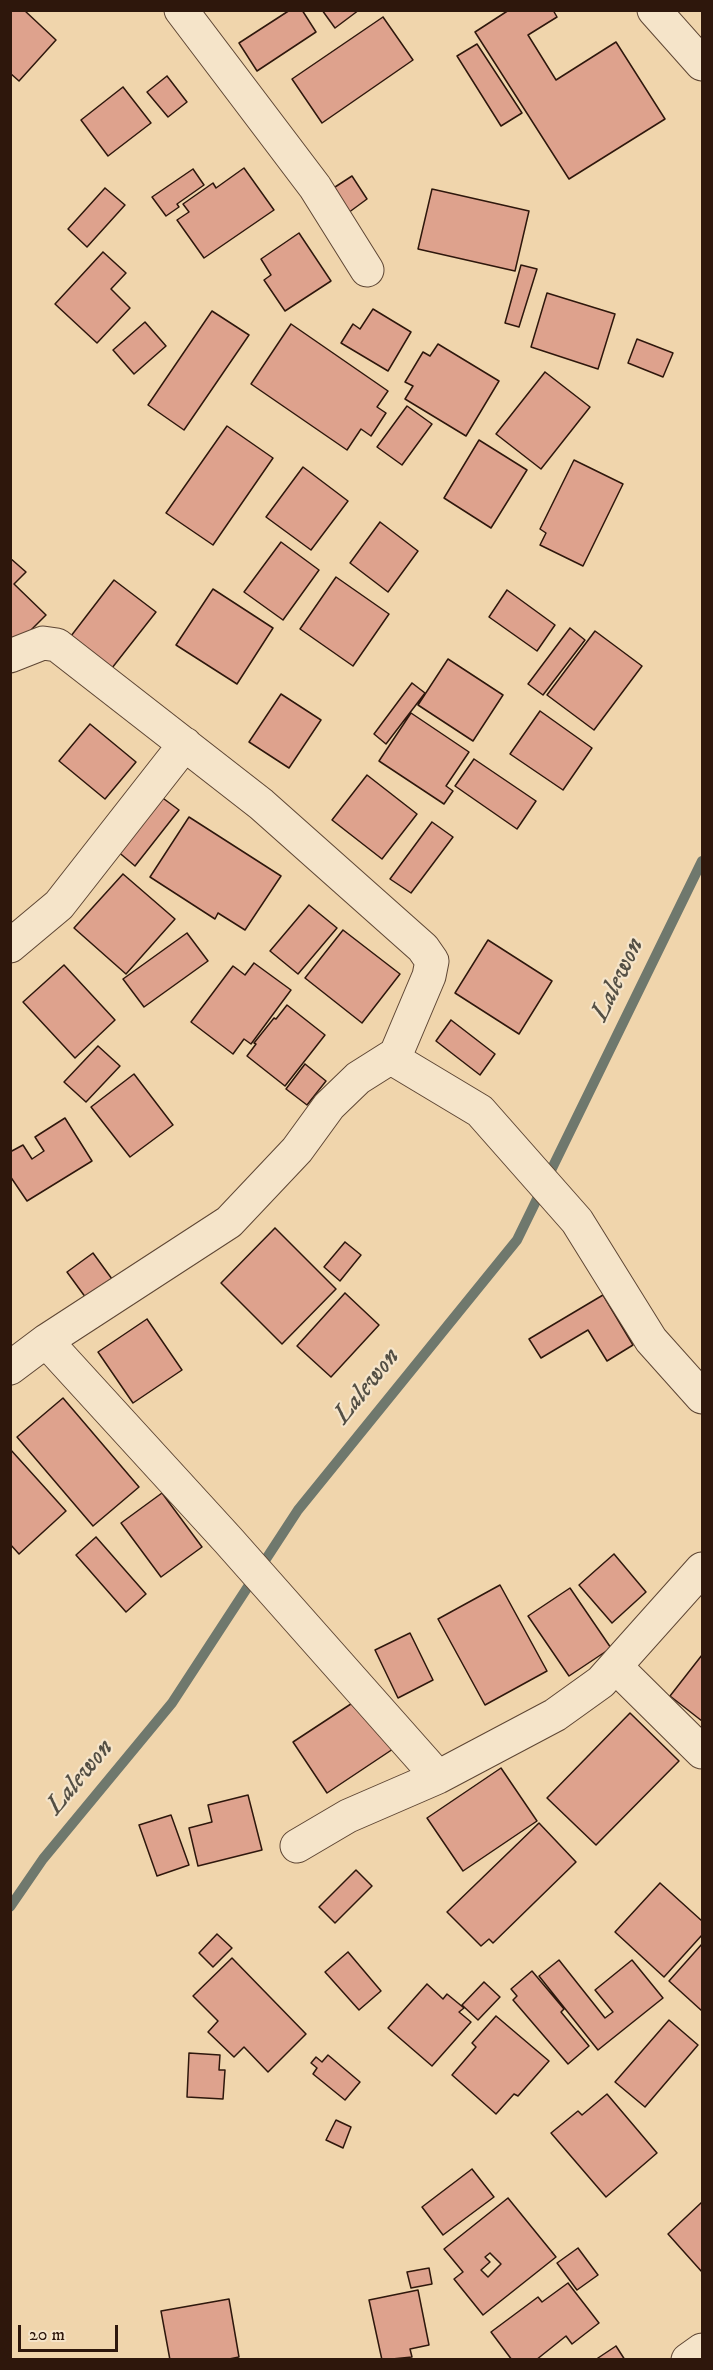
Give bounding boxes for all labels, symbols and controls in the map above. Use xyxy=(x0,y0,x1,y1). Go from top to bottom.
water label: Lalewon xyxy=(586,933,652,1027)
water label: Lalewon xyxy=(328,1343,408,1431)
water label: Lalewon xyxy=(41,1734,121,1822)
scale bar xyxy=(21,2313,122,2351)
text: 20 m xyxy=(29,2324,65,2346)

